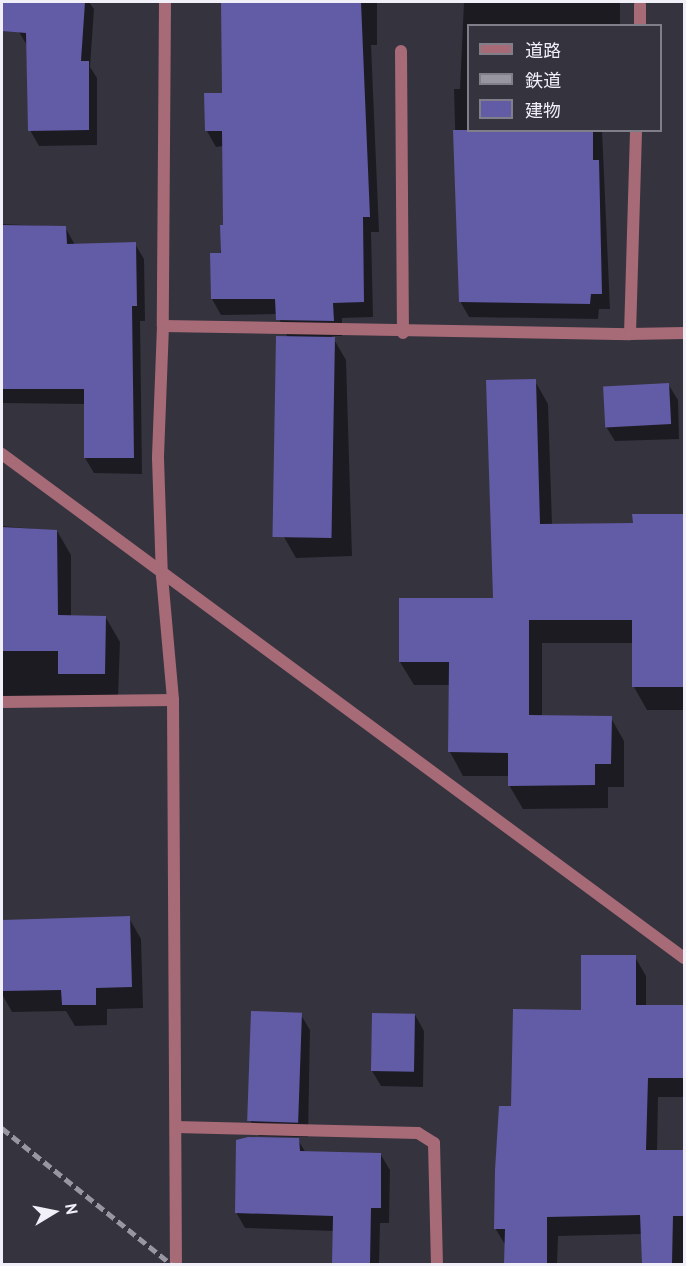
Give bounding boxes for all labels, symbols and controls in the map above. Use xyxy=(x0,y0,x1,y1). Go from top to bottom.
legend xyxy=(467,24,662,132)
text: 道路 xyxy=(525,39,561,62)
text: 鉄道 xyxy=(525,69,561,92)
text: 建物 xyxy=(525,99,561,122)
north arrow xyxy=(24,1182,84,1242)
text: N xyxy=(61,1202,82,1216)

